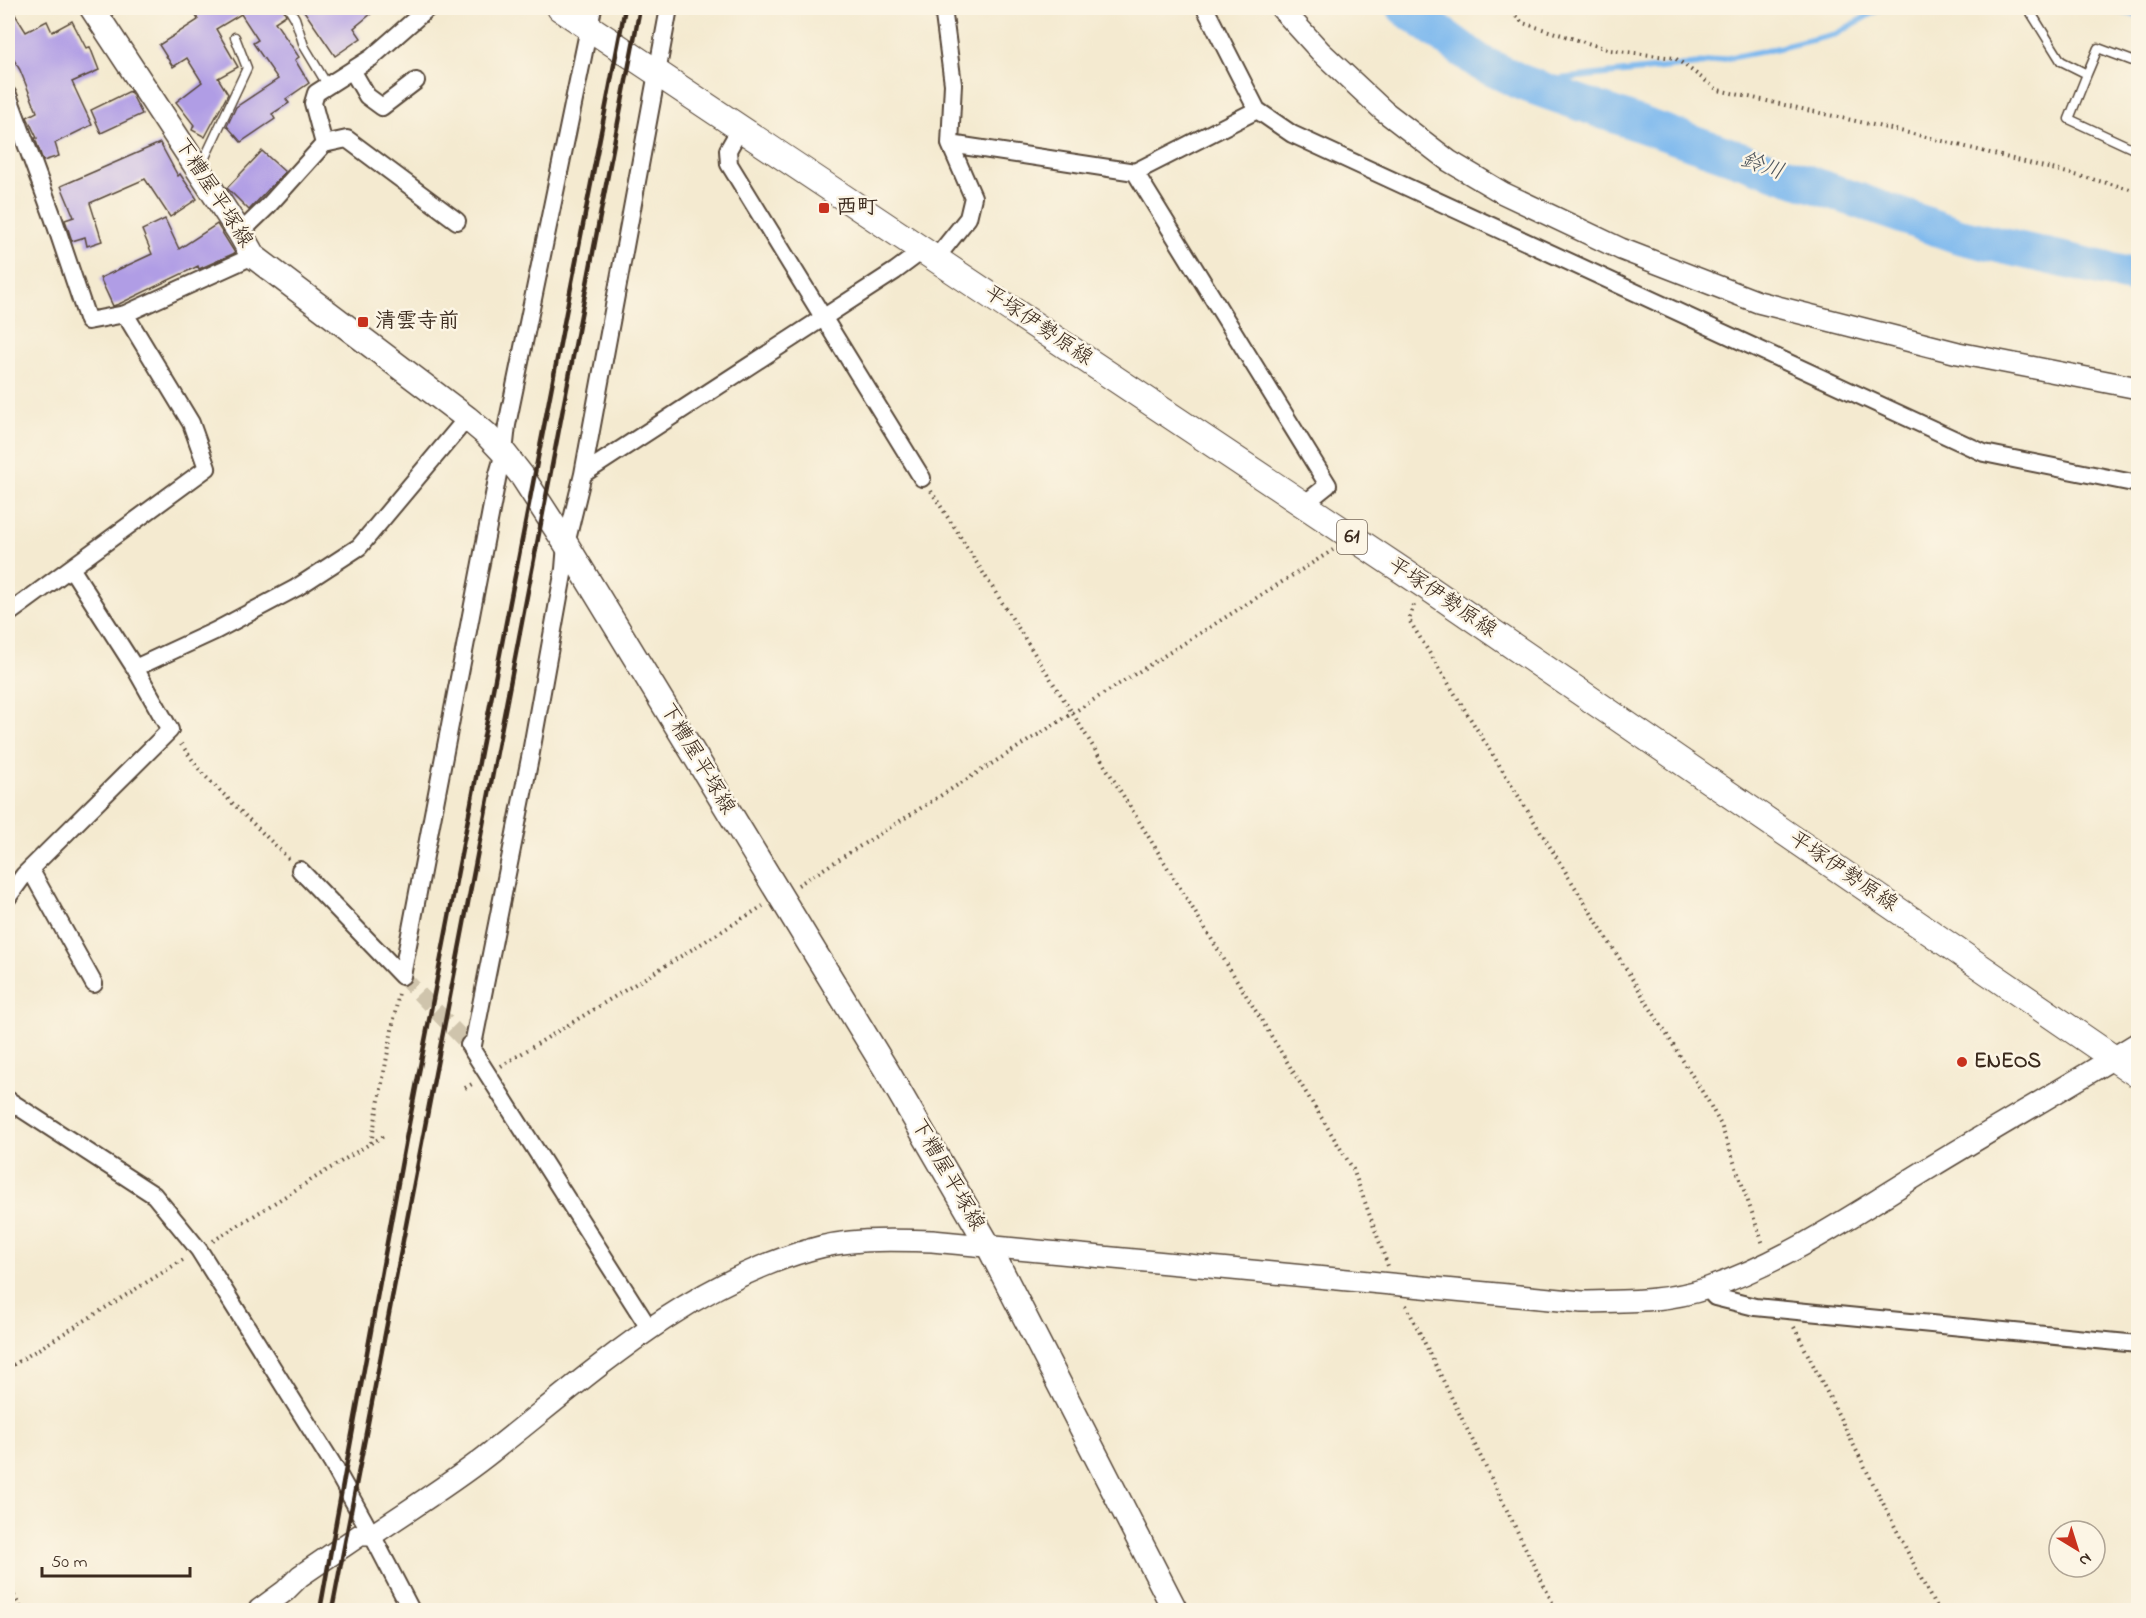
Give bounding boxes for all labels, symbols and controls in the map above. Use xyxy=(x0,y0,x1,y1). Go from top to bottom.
street label: 下糟屋平塚線 xyxy=(166,132,260,254)
water label: 鈴川 xyxy=(1736,145,1788,189)
place label: 西町 xyxy=(836,193,878,223)
marker: 西町 xyxy=(817,201,831,215)
street label: 平塚伊勢原線 xyxy=(977,278,1099,374)
place label: 清雲寺前 xyxy=(375,307,459,337)
marker: 清雲寺前 xyxy=(356,315,370,329)
road number: 61 xyxy=(1337,520,1367,554)
street label: 平塚伊勢原線 xyxy=(1381,550,1503,646)
street label: 下糟屋平塚線 xyxy=(652,697,742,821)
street label: 平塚伊勢原線 xyxy=(1782,824,1904,920)
place label: ENEOS xyxy=(1974,1047,2041,1077)
marker: ENEOS xyxy=(1955,1055,1969,1069)
street label: 下糟屋平塚線 xyxy=(903,1113,991,1237)
north arrow xyxy=(2047,1519,2107,1579)
scale bar xyxy=(42,1540,190,1578)
text: N xyxy=(2073,1546,2097,1572)
text: 50 m xyxy=(51,1550,88,1576)

